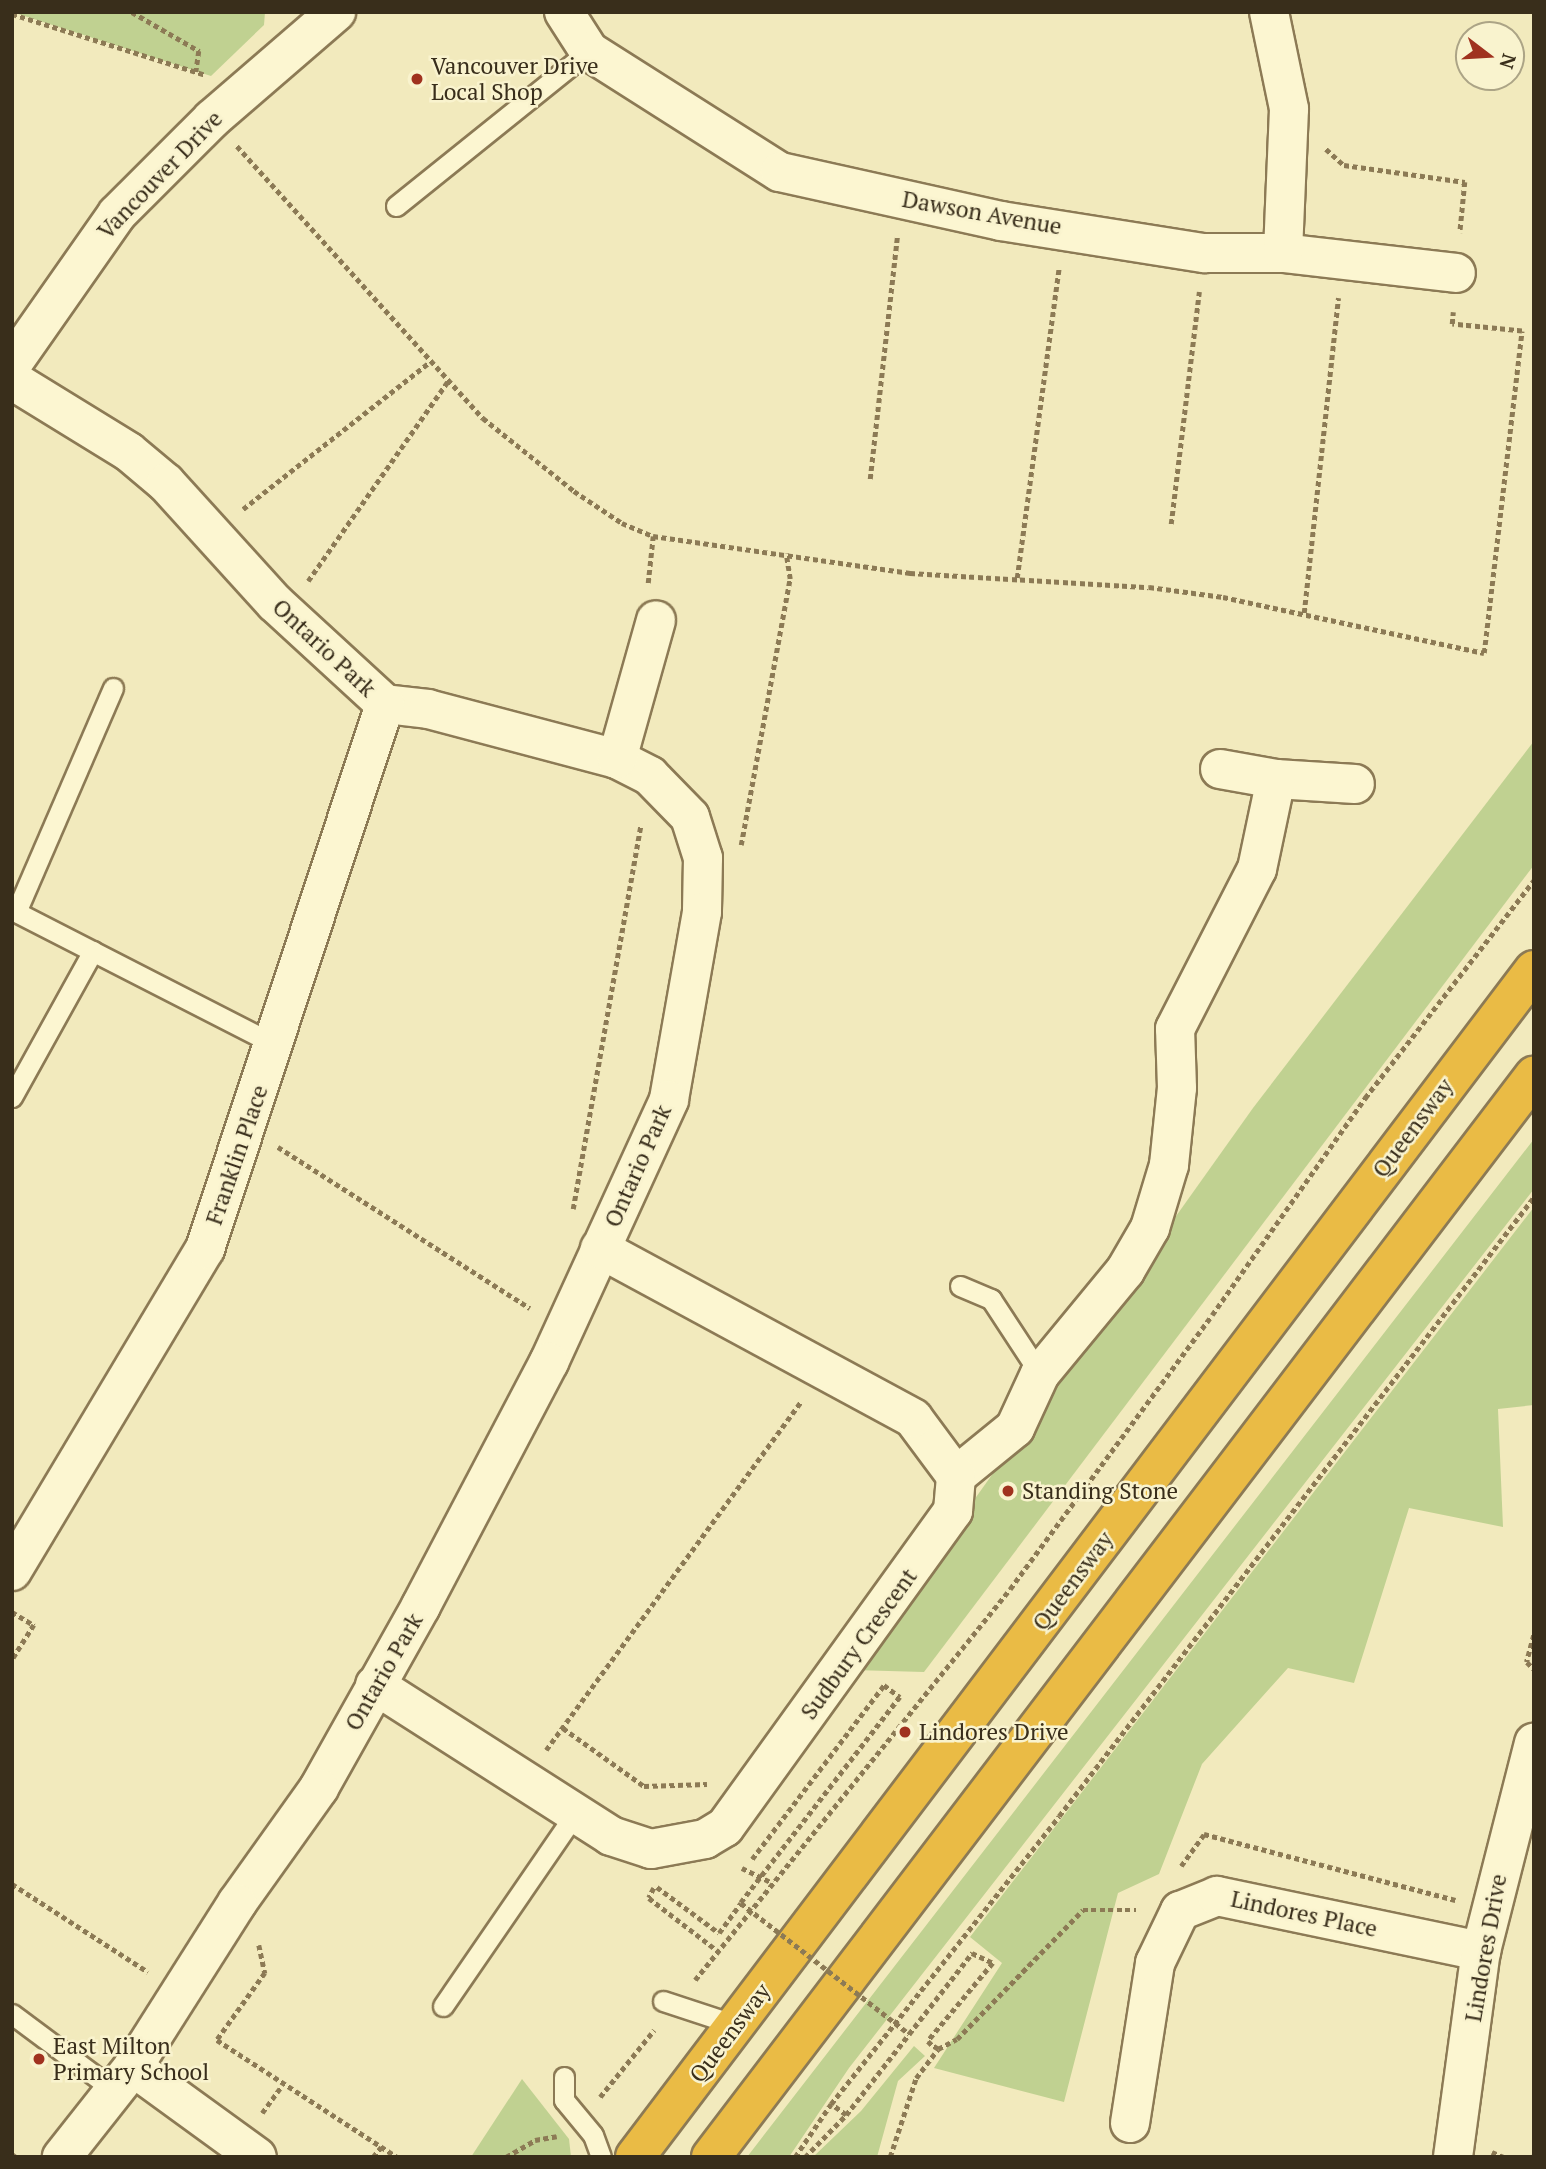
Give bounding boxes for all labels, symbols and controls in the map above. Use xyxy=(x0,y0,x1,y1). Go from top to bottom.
north arrow xyxy=(1455,21,1525,91)
text: N xyxy=(1495,51,1523,72)
place label: Vancouver Drive Local Shop xyxy=(431,52,598,106)
marker: Vancouver Drive Local Shop xyxy=(409,71,425,87)
street label: Vancouver Drive xyxy=(92,105,228,245)
street label: Dawson Avenue xyxy=(900,185,1064,241)
street label: Ontario Park xyxy=(267,593,381,703)
street label: Queensway xyxy=(1367,1073,1459,1183)
street label: Franklin Place xyxy=(200,1082,274,1228)
street label: Ontario Park xyxy=(599,1101,677,1231)
place label: Standing Stone xyxy=(1022,1477,1178,1505)
marker: Standing Stone xyxy=(1000,1483,1016,1499)
street label: Queensway xyxy=(1027,1526,1119,1636)
street label: Sudbury Crescent xyxy=(795,1563,923,1725)
street label: Ontario Park xyxy=(339,1608,429,1736)
place label: Lindores Drive xyxy=(919,1718,1068,1746)
marker: Lindores Drive xyxy=(897,1724,913,1740)
street label: Lindores Drive xyxy=(1459,1872,1513,2024)
street label: Lindores Place xyxy=(1228,1885,1380,1943)
street label: Queensway xyxy=(684,1978,776,2088)
place label: East Milton Primary School xyxy=(53,2032,209,2086)
marker: East Milton Primary School xyxy=(31,2051,47,2067)

